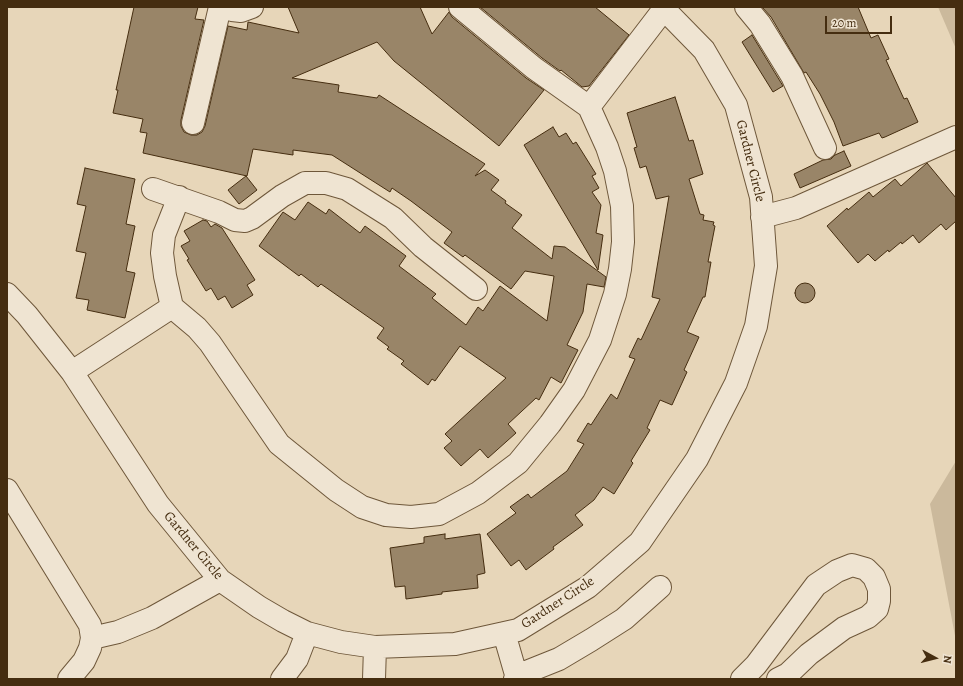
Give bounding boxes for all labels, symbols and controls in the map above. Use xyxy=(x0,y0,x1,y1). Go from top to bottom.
scale bar xyxy=(827,8,894,34)
text: 20 m xyxy=(832,15,856,31)
street label: Gardner Circle xyxy=(732,118,768,204)
street label: Gardner Circle xyxy=(160,508,226,584)
street label: Gardner Circle xyxy=(518,573,598,633)
north arrow xyxy=(915,638,955,678)
text: N xyxy=(939,655,955,664)

